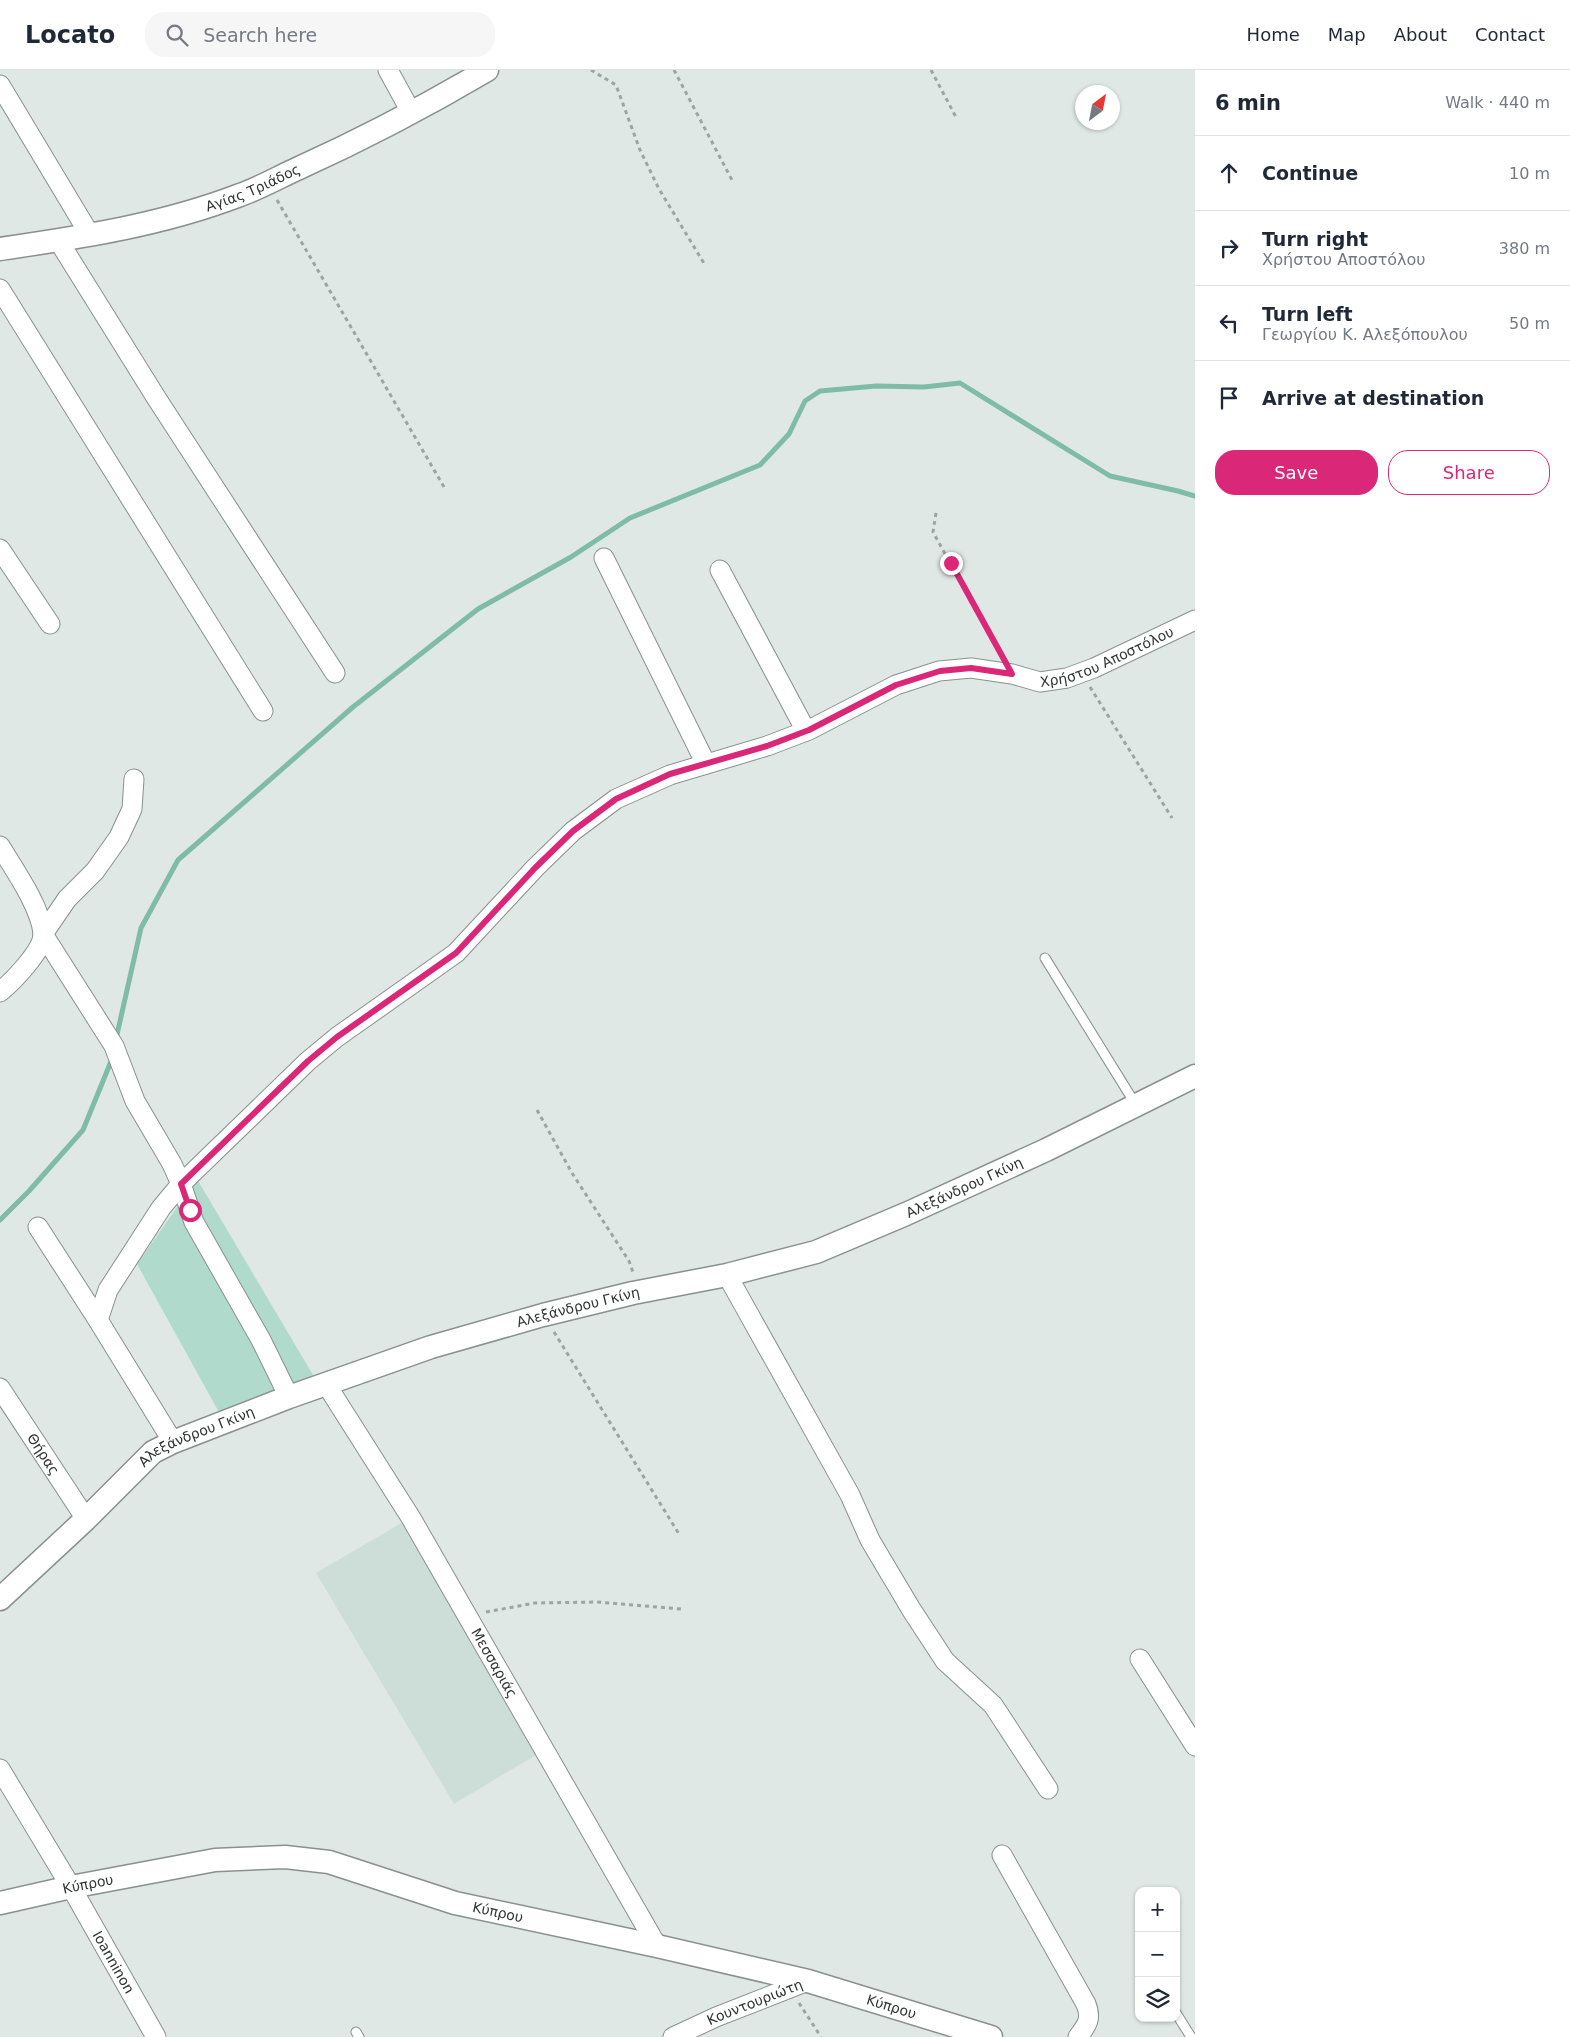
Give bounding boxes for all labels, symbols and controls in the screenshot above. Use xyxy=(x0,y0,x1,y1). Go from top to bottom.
search box xyxy=(145,12,495,57)
text: Locato xyxy=(25,21,115,49)
icon: search xyxy=(163,21,191,49)
text: Search here xyxy=(203,24,317,46)
text: Home xyxy=(1247,24,1300,45)
text: Map xyxy=(1328,24,1366,45)
text: About xyxy=(1394,24,1447,45)
text: Contact xyxy=(1475,24,1545,45)
north arrow xyxy=(1075,85,1120,130)
text: 6 min xyxy=(1215,91,1281,115)
text: Walk · 440 m xyxy=(1445,93,1550,112)
icon: ahead xyxy=(1215,159,1243,187)
street label: Αγίας Τριάδος xyxy=(203,161,303,215)
text: Continue xyxy=(1262,162,1358,184)
text: 10 m xyxy=(1509,164,1550,183)
text: Turn right xyxy=(1262,228,1368,250)
icon: right xyxy=(1215,234,1243,262)
text: 380 m xyxy=(1499,239,1550,258)
text: Χρήστου Αποστόλου xyxy=(1262,250,1426,269)
text: Turn left xyxy=(1262,303,1353,325)
icon: left xyxy=(1215,309,1243,337)
text: 50 m xyxy=(1509,314,1550,333)
text: Γεωργίου Κ. Αλεξόπουλου xyxy=(1262,325,1468,344)
icon: arrive xyxy=(1215,384,1243,412)
text: Arrive at destination xyxy=(1262,387,1484,409)
button: Save xyxy=(1215,450,1378,495)
button: Share xyxy=(1388,450,1550,495)
route end xyxy=(940,552,963,575)
street label: Χρήστου Αποστόλου xyxy=(1039,623,1176,690)
street label: Αλεξάνδρου Γκίνη xyxy=(903,1154,1025,1221)
route start xyxy=(179,1199,202,1222)
street label: Αλεξάνδρου Γκίνη xyxy=(515,1284,641,1330)
street label: Αλεξάνδρου Γκίνη xyxy=(135,1403,257,1470)
street label: Θήρας xyxy=(24,1430,63,1478)
street label: Μεσσαριάς xyxy=(468,1625,521,1701)
street label: Κύπρου xyxy=(61,1871,115,1897)
map controls xyxy=(1135,1887,1180,2022)
button: + xyxy=(1135,1887,1180,1932)
street label: Κύπρου xyxy=(471,1899,525,1925)
street label: Ioanninon xyxy=(90,1928,138,1996)
button: − xyxy=(1135,1932,1180,1977)
street label: Κουντουριώτη xyxy=(704,1976,805,2028)
button: layers xyxy=(1135,1977,1180,2022)
street label: Κύπρου xyxy=(865,1991,918,2022)

